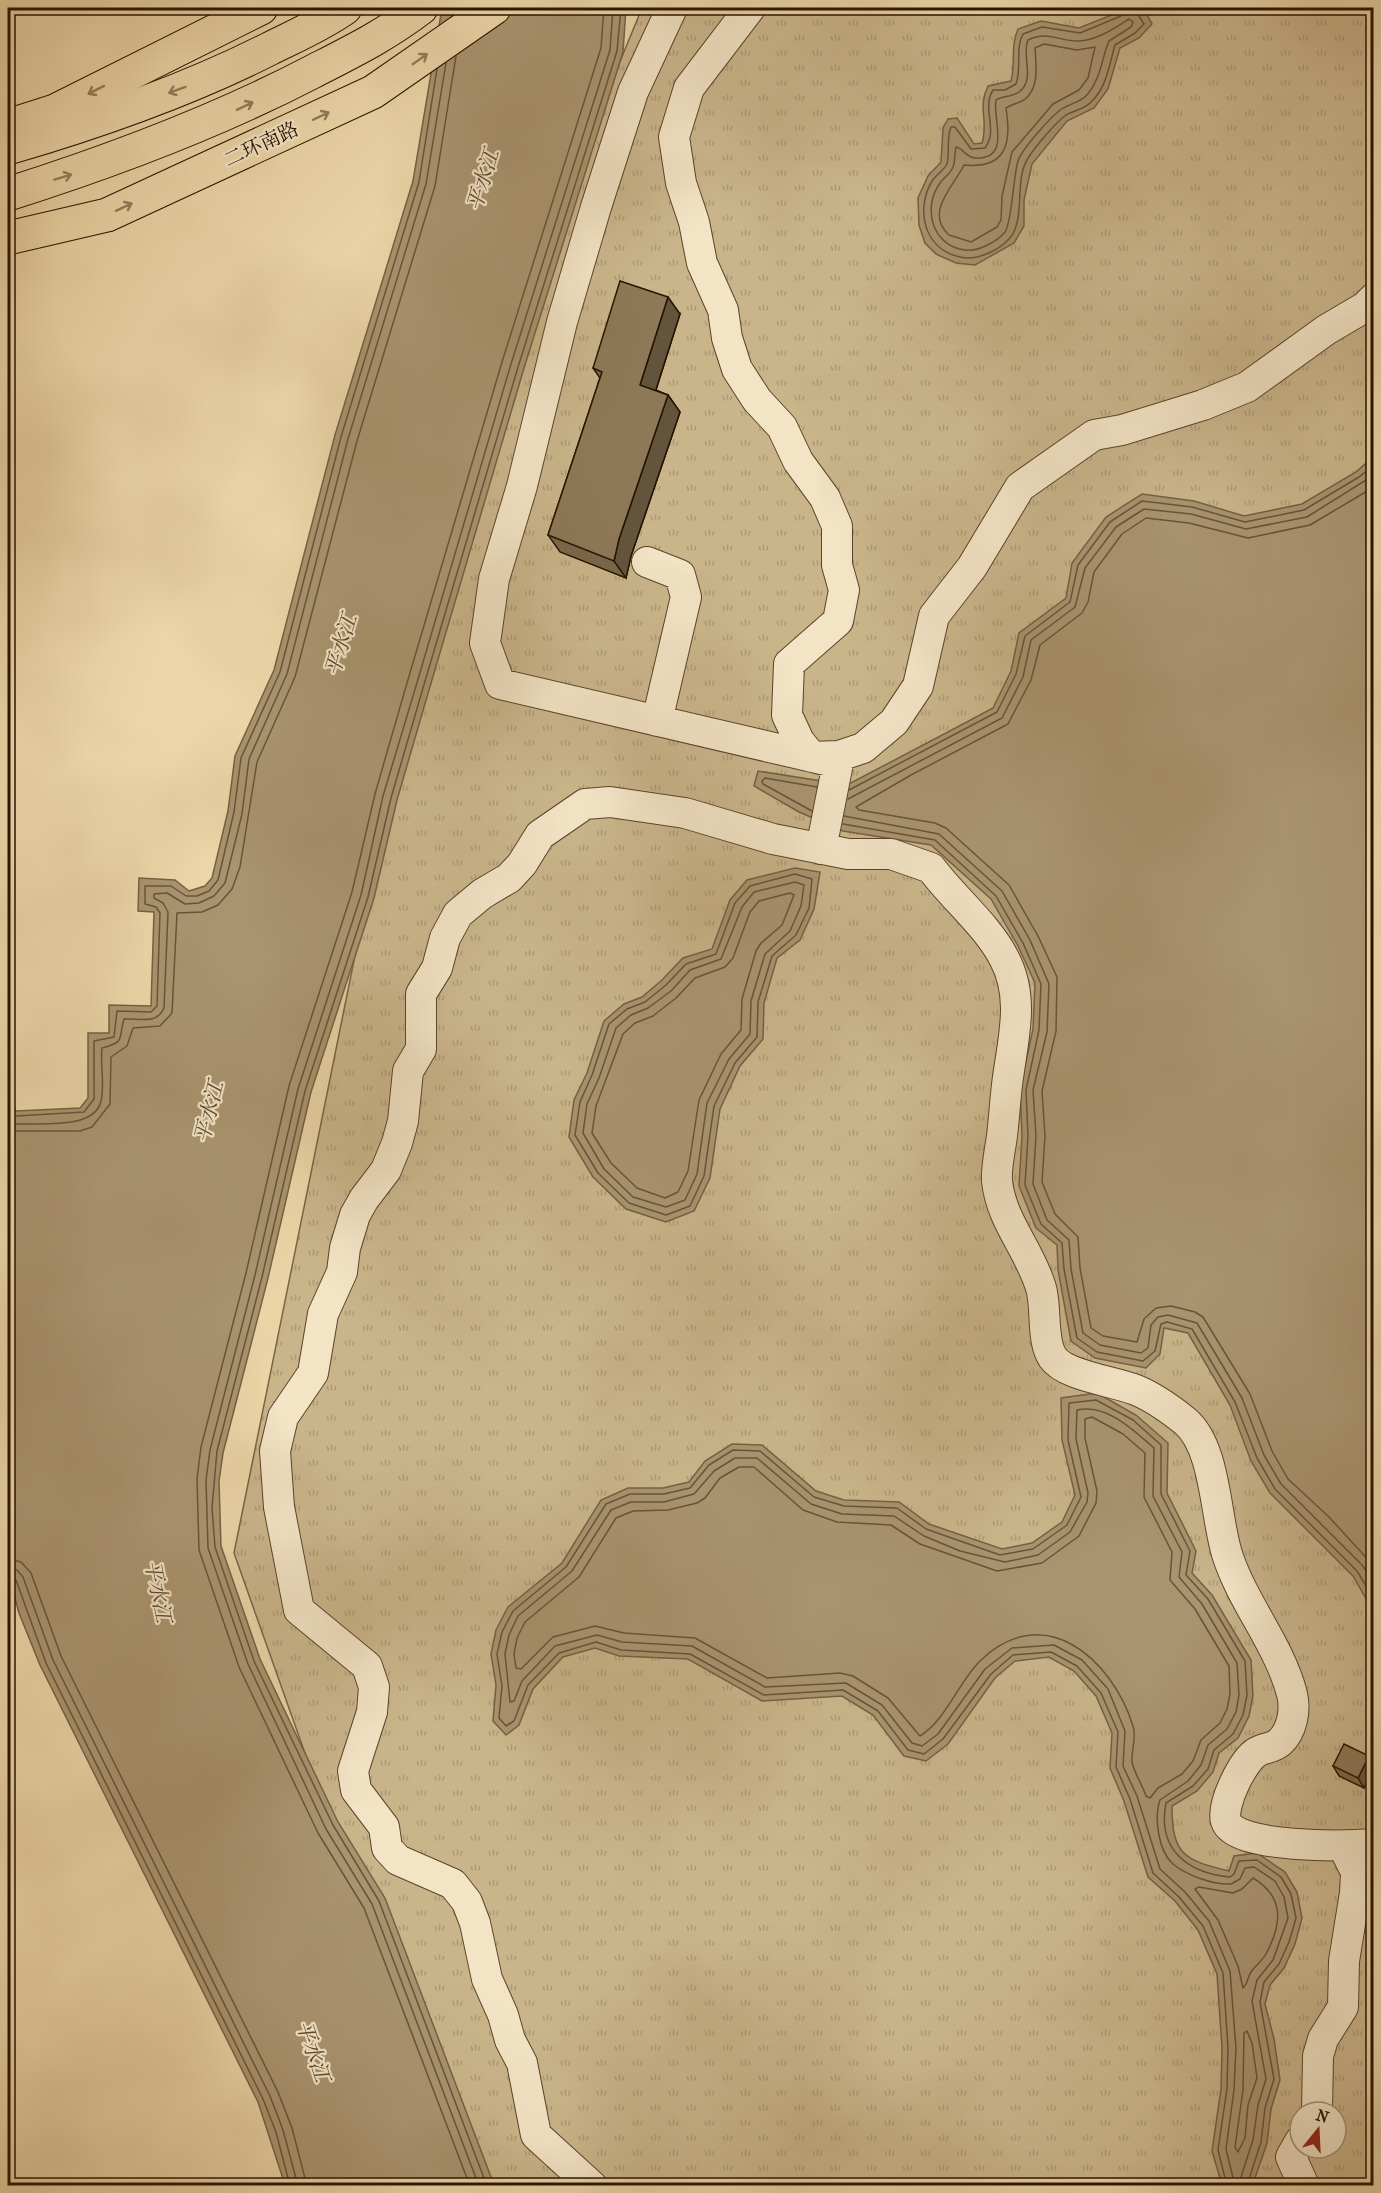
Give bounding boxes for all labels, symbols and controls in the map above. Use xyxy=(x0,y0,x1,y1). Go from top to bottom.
one-way arrow xyxy=(412,53,428,65)
one-way arrow xyxy=(88,85,106,96)
one-way arrow xyxy=(169,85,187,96)
one-way arrow xyxy=(236,100,254,112)
one-way arrow xyxy=(311,110,329,122)
street label: 二环南路 xyxy=(220,117,302,172)
water label: 平水江 xyxy=(462,143,505,214)
one-way arrow xyxy=(53,170,72,181)
one-way arrow xyxy=(115,200,133,212)
water label: 平水江 xyxy=(320,608,363,679)
water label: 平水江 xyxy=(190,1076,229,1145)
water label: 平水江 xyxy=(140,1558,176,1627)
water label: 平水江 xyxy=(291,2017,336,2088)
north arrow xyxy=(1288,2100,1348,2160)
text: N xyxy=(1314,2105,1332,2127)

